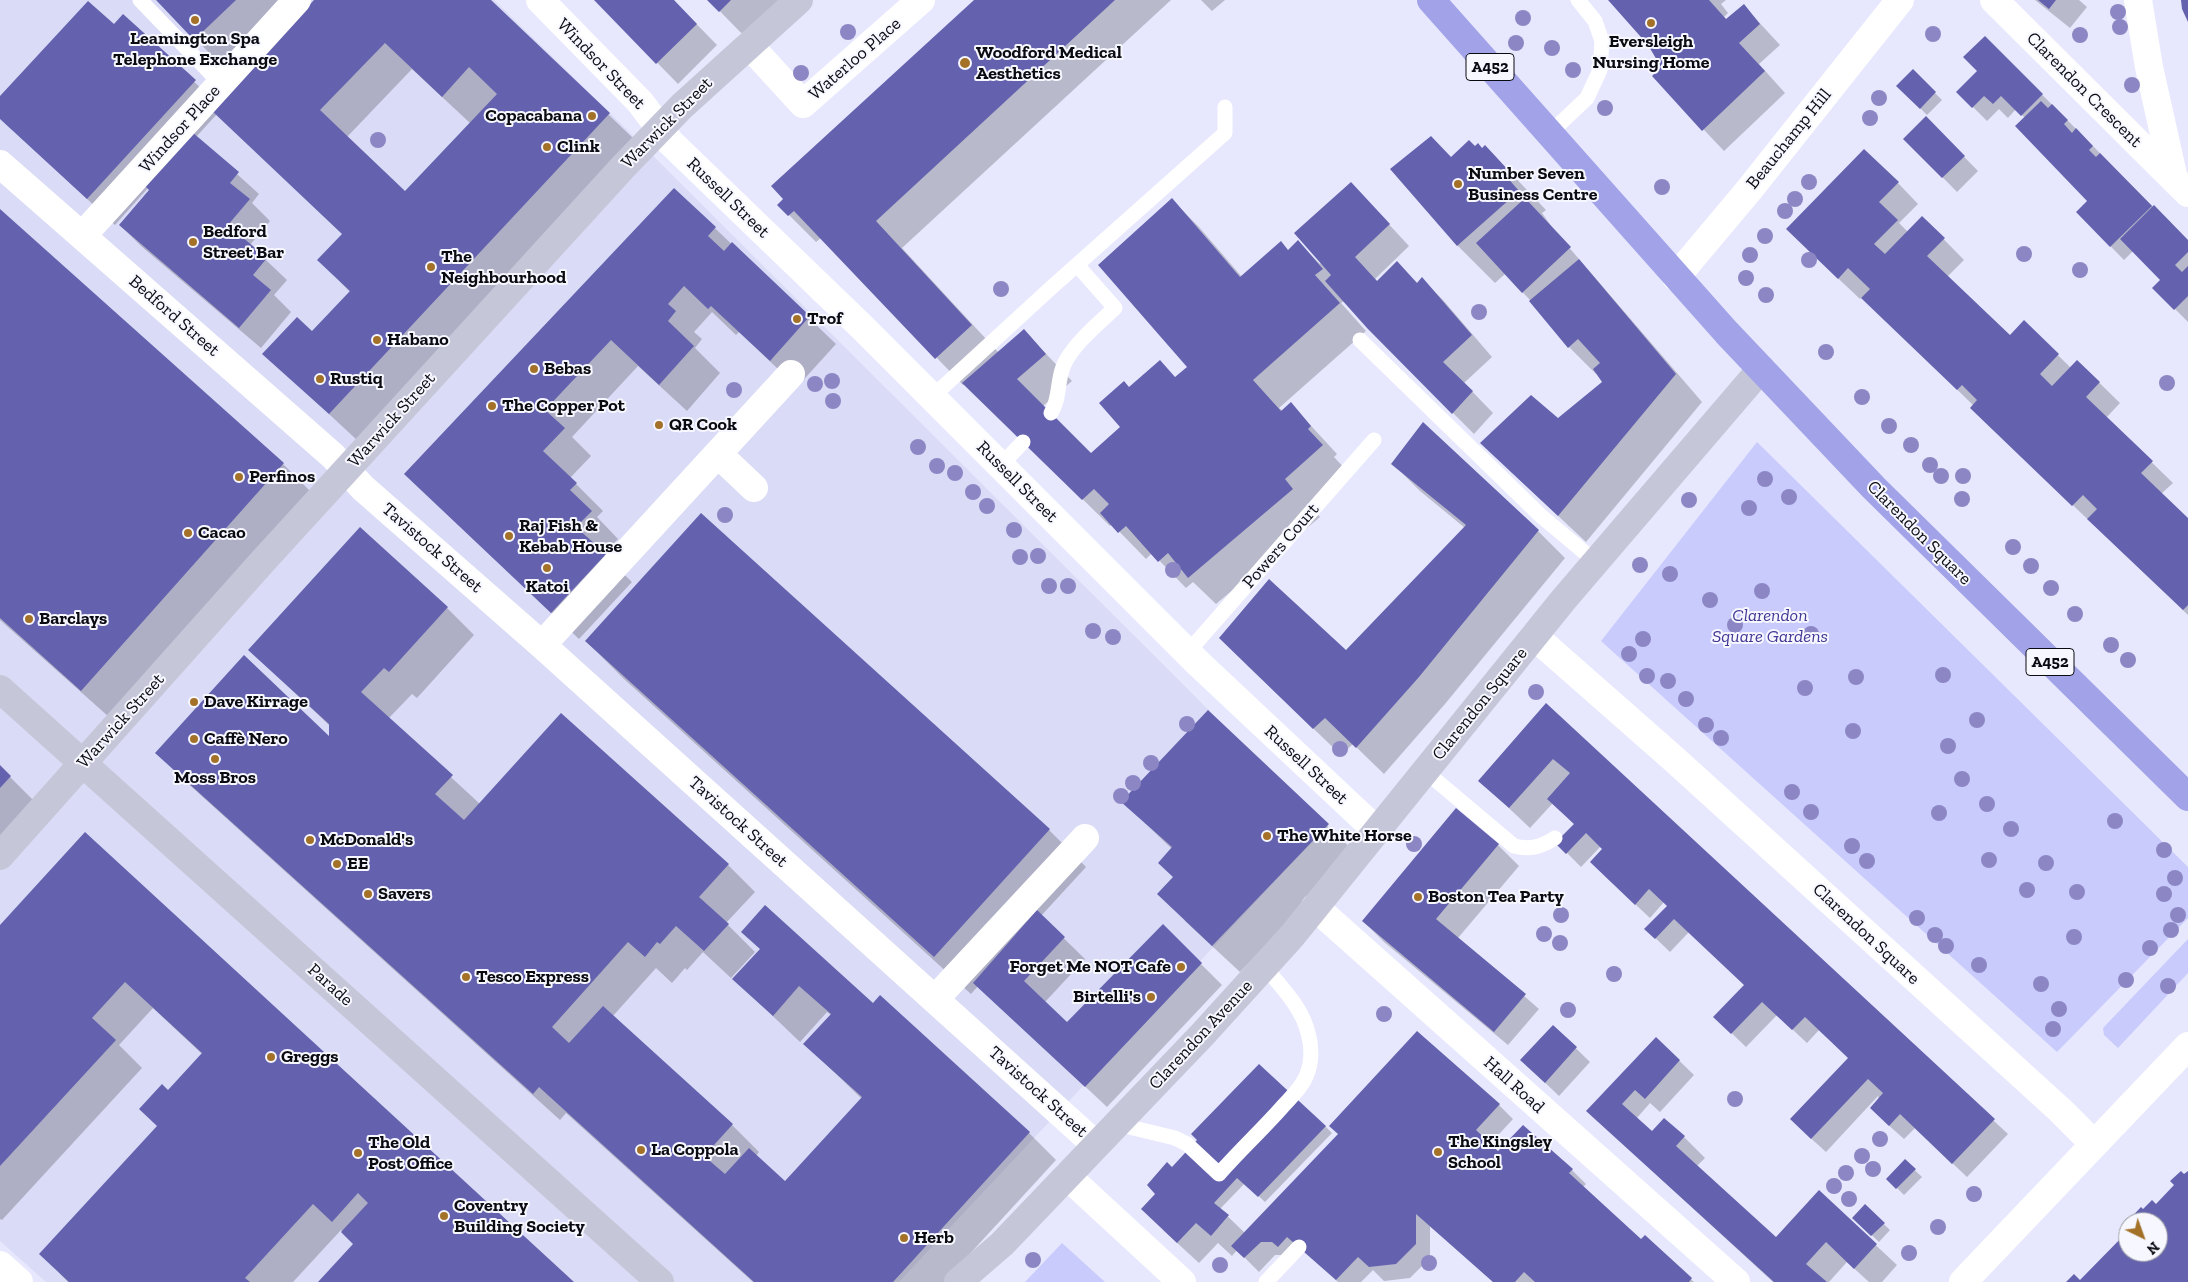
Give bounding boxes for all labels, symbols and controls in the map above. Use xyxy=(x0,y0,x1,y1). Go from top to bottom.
street label: Waterloo Place xyxy=(804,13,906,105)
marker: Leamington Spa Telephone Exchange xyxy=(189,14,201,26)
street label: Windsor Street xyxy=(552,14,650,114)
marker: Eversleigh Nursing Home xyxy=(1645,17,1657,29)
place label: Leamington Spa Telephone Exchange xyxy=(113,28,277,70)
street label: Clarendon Crescent xyxy=(2022,28,2146,152)
place label: Eversleigh Nursing Home xyxy=(1593,31,1709,74)
place label: Woodford Medical Aesthetics xyxy=(976,42,1122,84)
road number: A452 xyxy=(1466,54,1514,80)
marker: Woodford Medical Aesthetics xyxy=(958,56,972,70)
street label: Warwick Street xyxy=(617,73,717,173)
street label: Windsor Place xyxy=(135,80,225,178)
street label: Beauchamp Hill xyxy=(1742,84,1836,194)
place label: Copacabana xyxy=(485,105,582,127)
marker: Copacabana xyxy=(586,110,598,122)
place label: Clink xyxy=(557,136,600,158)
marker: Clink xyxy=(541,141,553,153)
street label: Russell Street xyxy=(682,153,774,243)
place label: Number Seven Business Centre xyxy=(1468,163,1597,205)
marker: Number Seven Business Centre xyxy=(1452,178,1464,190)
place label: Bedford Street Bar xyxy=(203,221,284,264)
marker: Bedford Street Bar xyxy=(187,236,199,248)
place label: The Neighbourhood xyxy=(441,246,566,288)
marker: The Neighbourhood xyxy=(425,261,437,273)
street label: Bedford Street xyxy=(124,271,224,361)
place label: Trof xyxy=(807,308,842,330)
marker: Trof xyxy=(791,313,803,325)
place label: Habano xyxy=(387,329,449,351)
marker: Habano xyxy=(371,334,383,346)
place label: Bebas xyxy=(544,358,591,380)
marker: Bebas xyxy=(528,363,540,375)
place label: Rustiq xyxy=(330,368,383,390)
street label: Warwick Street xyxy=(344,368,440,472)
marker: Rustiq xyxy=(314,373,326,385)
place label: The Copper Pot xyxy=(502,395,625,417)
marker: The Copper Pot xyxy=(486,400,498,412)
place label: QR Cook xyxy=(669,414,737,436)
marker: QR Cook xyxy=(653,419,665,431)
street label: Russell Street xyxy=(972,437,1062,527)
place label: Perfinos xyxy=(249,466,315,488)
marker: Perfinos xyxy=(233,471,245,483)
street label: Clarendon Square xyxy=(1862,476,1976,590)
street label: Tavistock Street xyxy=(377,498,487,598)
street label: Powers Court xyxy=(1238,499,1324,593)
place label: Raj Fish & Kebab House xyxy=(519,515,622,558)
place label: Cacao xyxy=(198,522,246,544)
marker: Cacao xyxy=(182,527,194,539)
marker: Raj Fish & Kebab House xyxy=(503,530,515,542)
marker: Katoi xyxy=(541,562,553,574)
place label: Katoi xyxy=(525,576,569,598)
park label: Clarendon Square Gardens xyxy=(1712,605,1828,648)
place label: Barclays xyxy=(39,608,107,630)
marker: Barclays xyxy=(23,613,35,625)
street label: Clarendon Square xyxy=(1428,643,1532,765)
road number: A452 xyxy=(2026,649,2074,676)
street label: Warwick Street xyxy=(73,669,169,773)
place label: Dave Kirrage xyxy=(204,691,308,713)
marker: Dave Kirrage xyxy=(188,696,200,708)
street label: Russell Street xyxy=(1260,721,1352,809)
place label: Caffè Nero xyxy=(204,728,288,750)
marker: Caffè Nero xyxy=(188,733,200,745)
marker: Moss Bros xyxy=(209,753,221,765)
place label: Moss Bros xyxy=(174,767,256,789)
street label: Tavistock Street xyxy=(684,772,792,872)
place label: The White Horse xyxy=(1277,825,1412,847)
place label: McDonald's xyxy=(320,829,413,851)
marker: The White Horse xyxy=(1261,830,1273,842)
marker: McDonald's xyxy=(304,834,316,846)
place label: EE xyxy=(347,853,368,875)
marker: EE xyxy=(331,858,343,870)
street label: Clarendon Square xyxy=(1808,879,1924,989)
place label: Savers xyxy=(378,883,431,905)
place label: Boston Tea Party xyxy=(1428,886,1564,908)
marker: Savers xyxy=(362,888,374,900)
marker: Boston Tea Party xyxy=(1412,891,1424,903)
place label: Forget Me NOT Cafe xyxy=(1010,956,1171,978)
street label: Parade xyxy=(303,959,357,1011)
marker: Forget Me NOT Cafe xyxy=(1175,961,1187,973)
place label: Tesco Express xyxy=(476,966,589,988)
marker: Tesco Express xyxy=(460,971,472,983)
street label: Clarendon Avenue xyxy=(1145,976,1257,1094)
place label: Birtelli's xyxy=(1073,986,1141,1008)
marker: Birtelli's xyxy=(1145,991,1157,1003)
street label: Tavistock Street xyxy=(984,1042,1092,1142)
place label: Greggs xyxy=(281,1046,339,1068)
marker: Greggs xyxy=(265,1051,277,1063)
street label: Hall Road xyxy=(1479,1052,1549,1118)
place label: The Kingsley School xyxy=(1448,1131,1552,1174)
place label: The Old Post Office xyxy=(368,1132,453,1174)
place label: La Coppola xyxy=(651,1139,739,1161)
marker: La Coppola xyxy=(635,1144,647,1156)
marker: The Kingsley School xyxy=(1432,1146,1444,1158)
marker: The Old Post Office xyxy=(352,1147,364,1159)
place label: Coventry Building Society xyxy=(454,1195,585,1238)
marker: Coventry Building Society xyxy=(438,1210,450,1222)
north arrow xyxy=(2118,1212,2168,1262)
place label: Herb xyxy=(914,1227,954,1249)
marker: Herb xyxy=(898,1232,910,1244)
text: N xyxy=(2143,1238,2162,1258)

